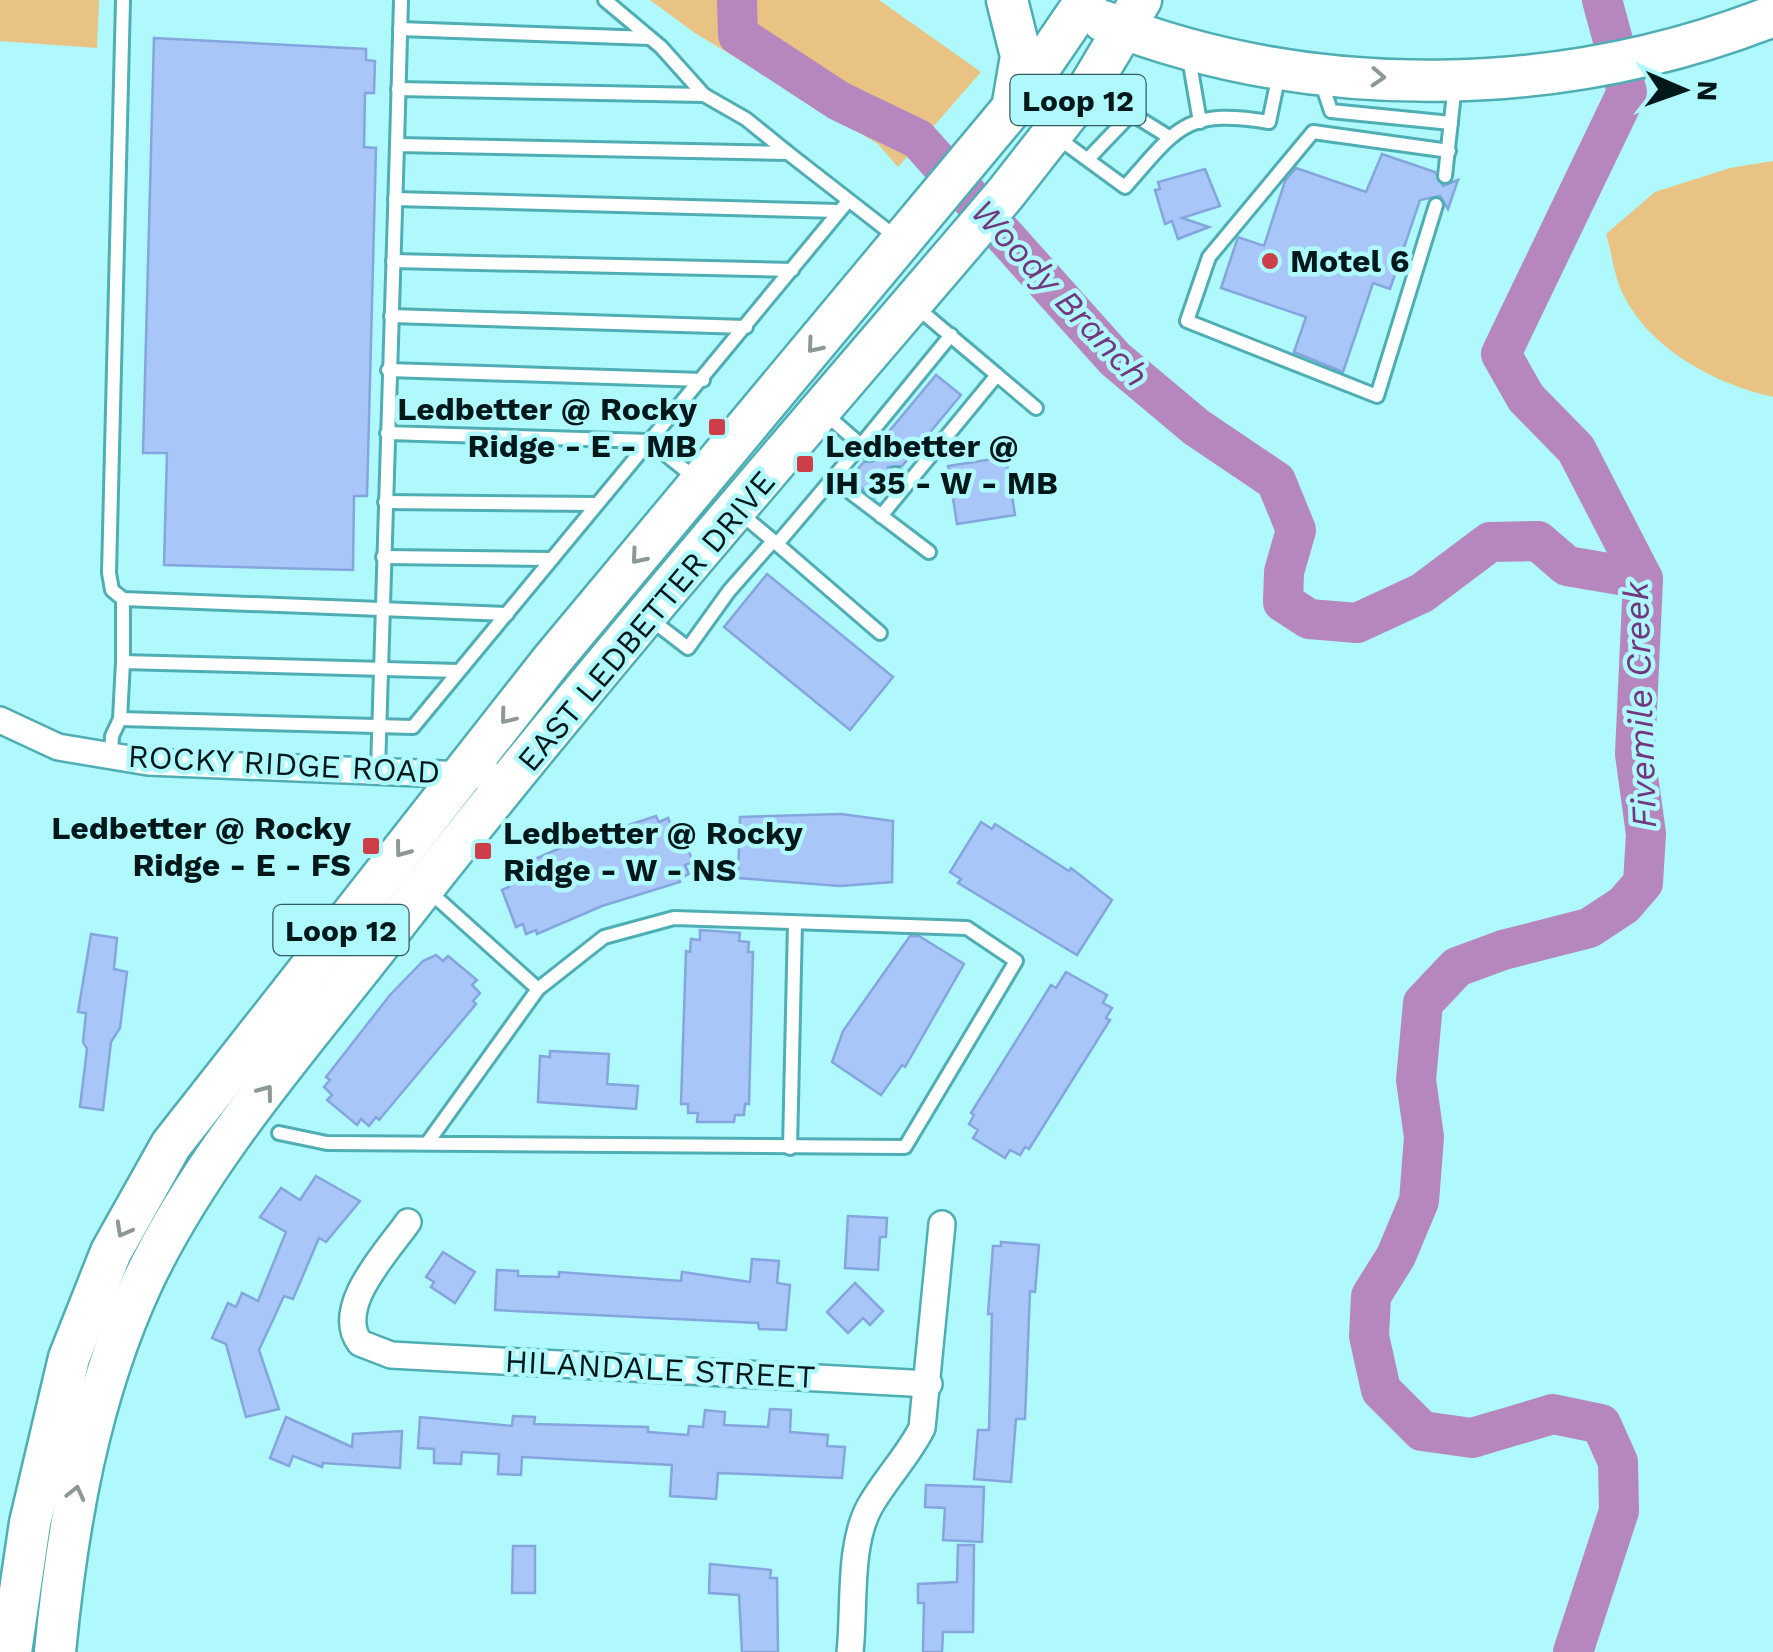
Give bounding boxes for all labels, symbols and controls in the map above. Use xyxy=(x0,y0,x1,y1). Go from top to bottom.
north arrow xyxy=(1633,40,1733,140)
one-way arrow xyxy=(1371,66,1387,87)
road number: Loop 12 xyxy=(1010,75,1146,125)
text: N xyxy=(1691,80,1724,102)
water label: Woody Branch xyxy=(962,190,1158,396)
place label: Motel 6 xyxy=(1290,242,1409,280)
marker: Motel 6 xyxy=(1259,250,1281,272)
one-way arrow xyxy=(808,335,826,353)
place label: Ledbetter @ Rocky Ridge - E - MB xyxy=(397,390,698,465)
marker: Ledbetter @ Rocky Ridge - E - MB xyxy=(706,416,728,438)
place label: Ledbetter @ IH 35 - W - MB xyxy=(825,427,1058,502)
marker: Ledbetter @ IH 35 - W - MB xyxy=(794,453,816,475)
street label: EAST LEDBETTER DRIVE xyxy=(509,463,783,779)
one-way arrow xyxy=(632,546,650,564)
water label: Fivemile Creek xyxy=(1615,580,1665,829)
one-way arrow xyxy=(501,706,519,724)
street label: ROCKY RIDGE ROAD xyxy=(127,737,441,791)
place label: Ledbetter @ Rocky Ridge - E - FS xyxy=(51,809,352,884)
place label: Ledbetter @ Rocky Ridge - W - NS xyxy=(503,814,804,889)
marker: Ledbetter @ Rocky Ridge - E - FS xyxy=(360,835,382,857)
one-way arrow xyxy=(397,839,414,857)
marker: Ledbetter @ Rocky Ridge - W - NS xyxy=(472,840,494,862)
road number: Loop 12 xyxy=(274,905,408,955)
one-way arrow xyxy=(254,1085,271,1103)
one-way arrow xyxy=(116,1220,136,1238)
street label: HILANDALE STREET xyxy=(504,1342,816,1396)
one-way arrow xyxy=(64,1485,85,1502)

